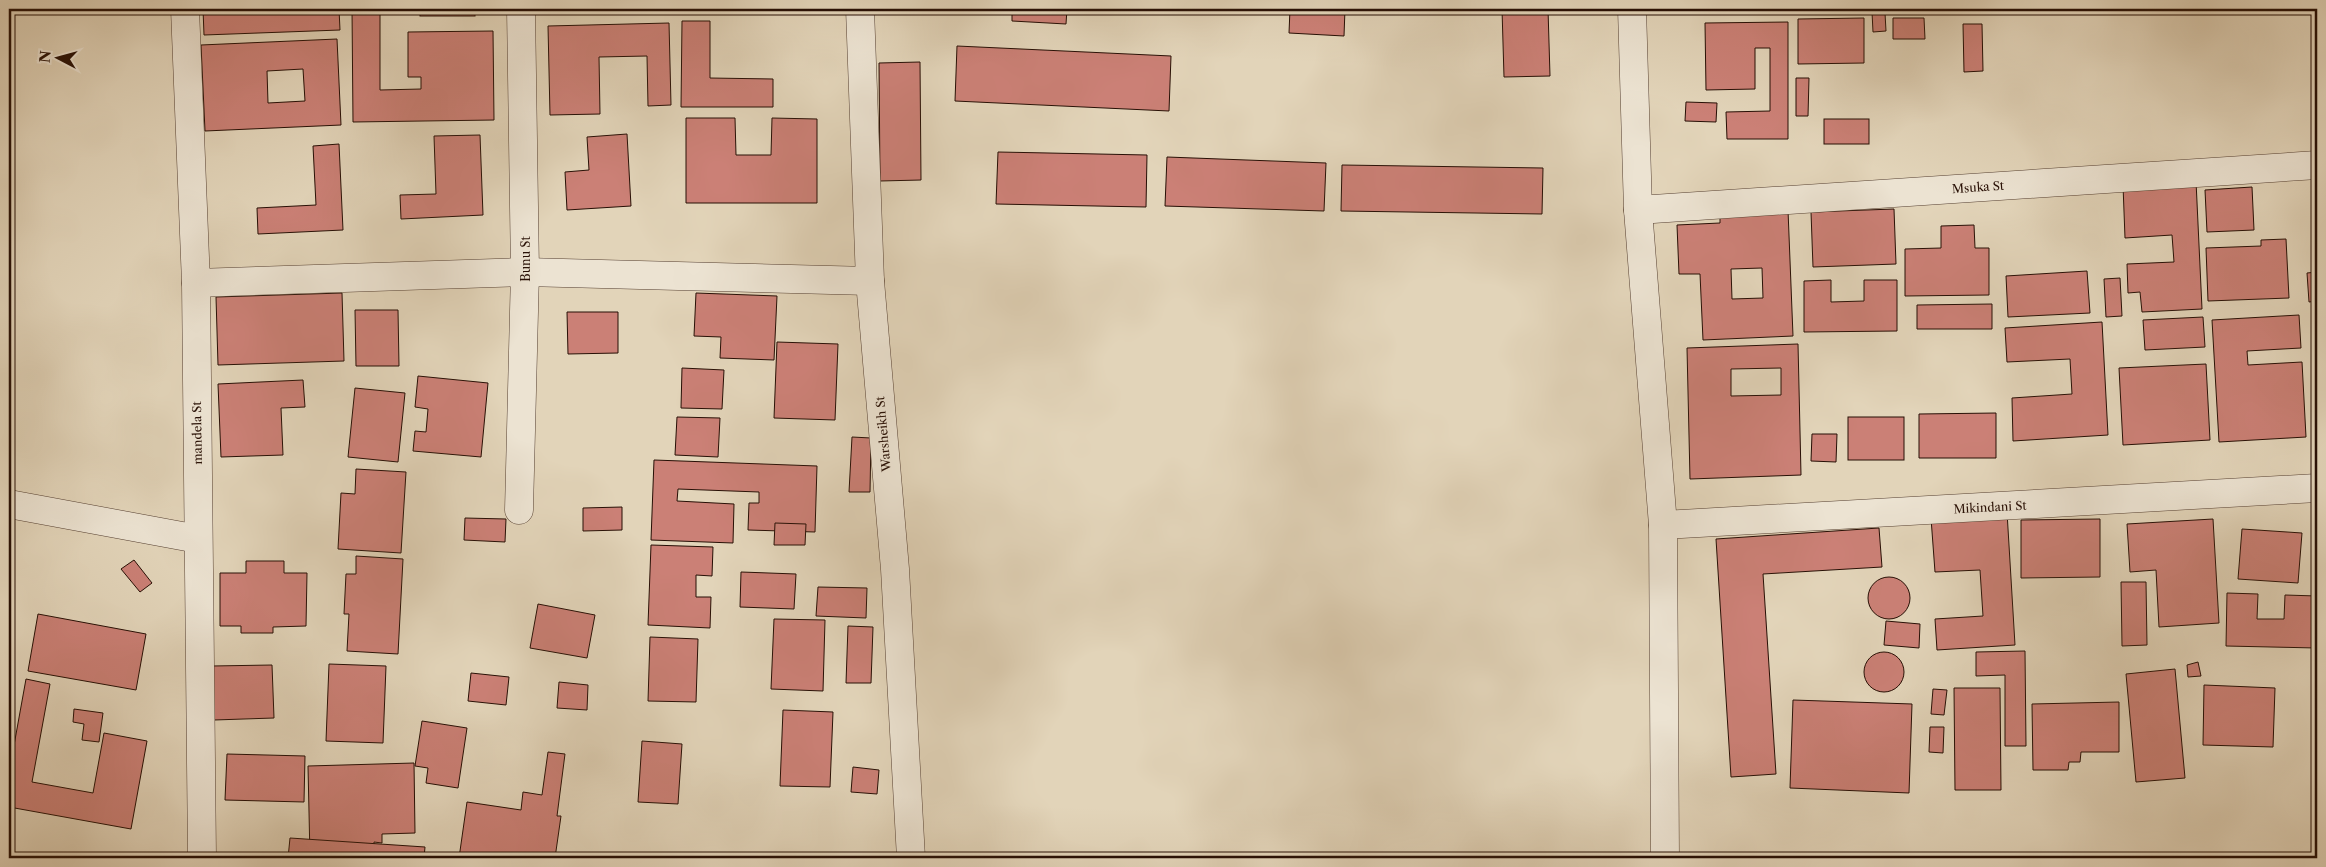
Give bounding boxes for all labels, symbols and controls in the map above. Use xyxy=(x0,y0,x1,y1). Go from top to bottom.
north arrow xyxy=(32,32,82,82)
text: N xyxy=(35,50,55,64)
street label: Msuka St xyxy=(1951,178,2005,196)
street label: Bunu St xyxy=(518,236,533,282)
street label: Warsheikh St xyxy=(872,395,894,473)
street label: mandela St xyxy=(189,400,205,465)
street label: Mikindani St xyxy=(1953,498,2028,516)

